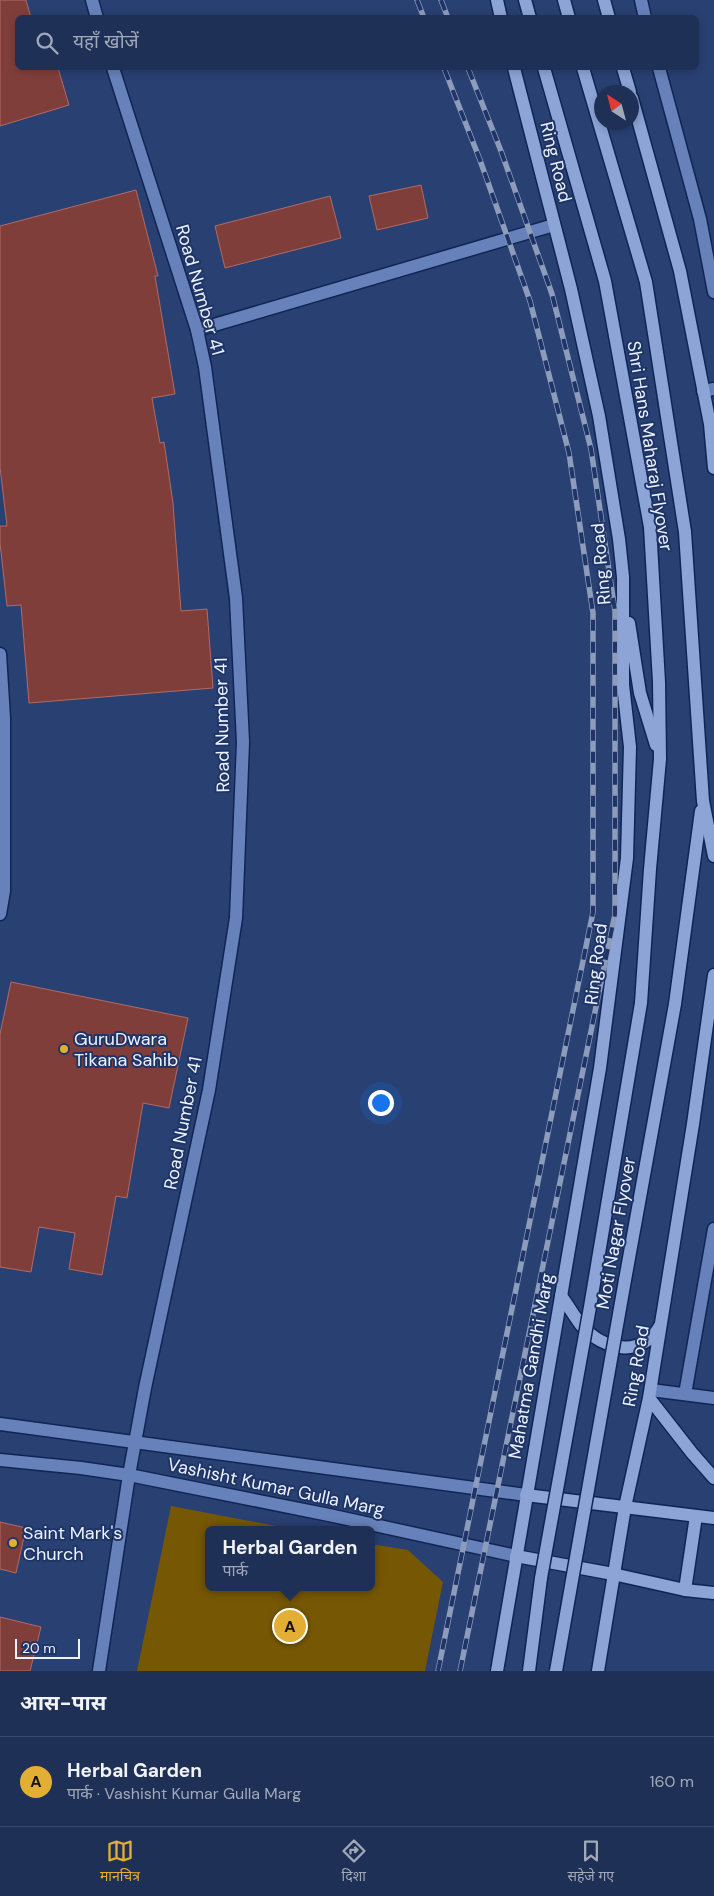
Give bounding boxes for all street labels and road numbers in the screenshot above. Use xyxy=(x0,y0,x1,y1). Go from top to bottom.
street label: Ring Road xyxy=(534,119,578,205)
street label: Road Number 41 xyxy=(170,222,230,358)
street label: Shri Hans Maharaj Flyover xyxy=(622,339,679,553)
street label: Ring Road xyxy=(585,522,617,606)
street label: Road Number 41 xyxy=(209,657,235,793)
street label: Ring Road xyxy=(579,922,613,1006)
street label: Road Number 41 xyxy=(158,1054,208,1192)
street label: Moti Nagar Flyover xyxy=(591,1155,641,1311)
street label: Mahatma Gandhi Marg xyxy=(503,1271,559,1461)
street label: Ring Road xyxy=(617,1323,655,1409)
street label: Vashisht Kumar Gulla Marg xyxy=(165,1452,387,1522)

